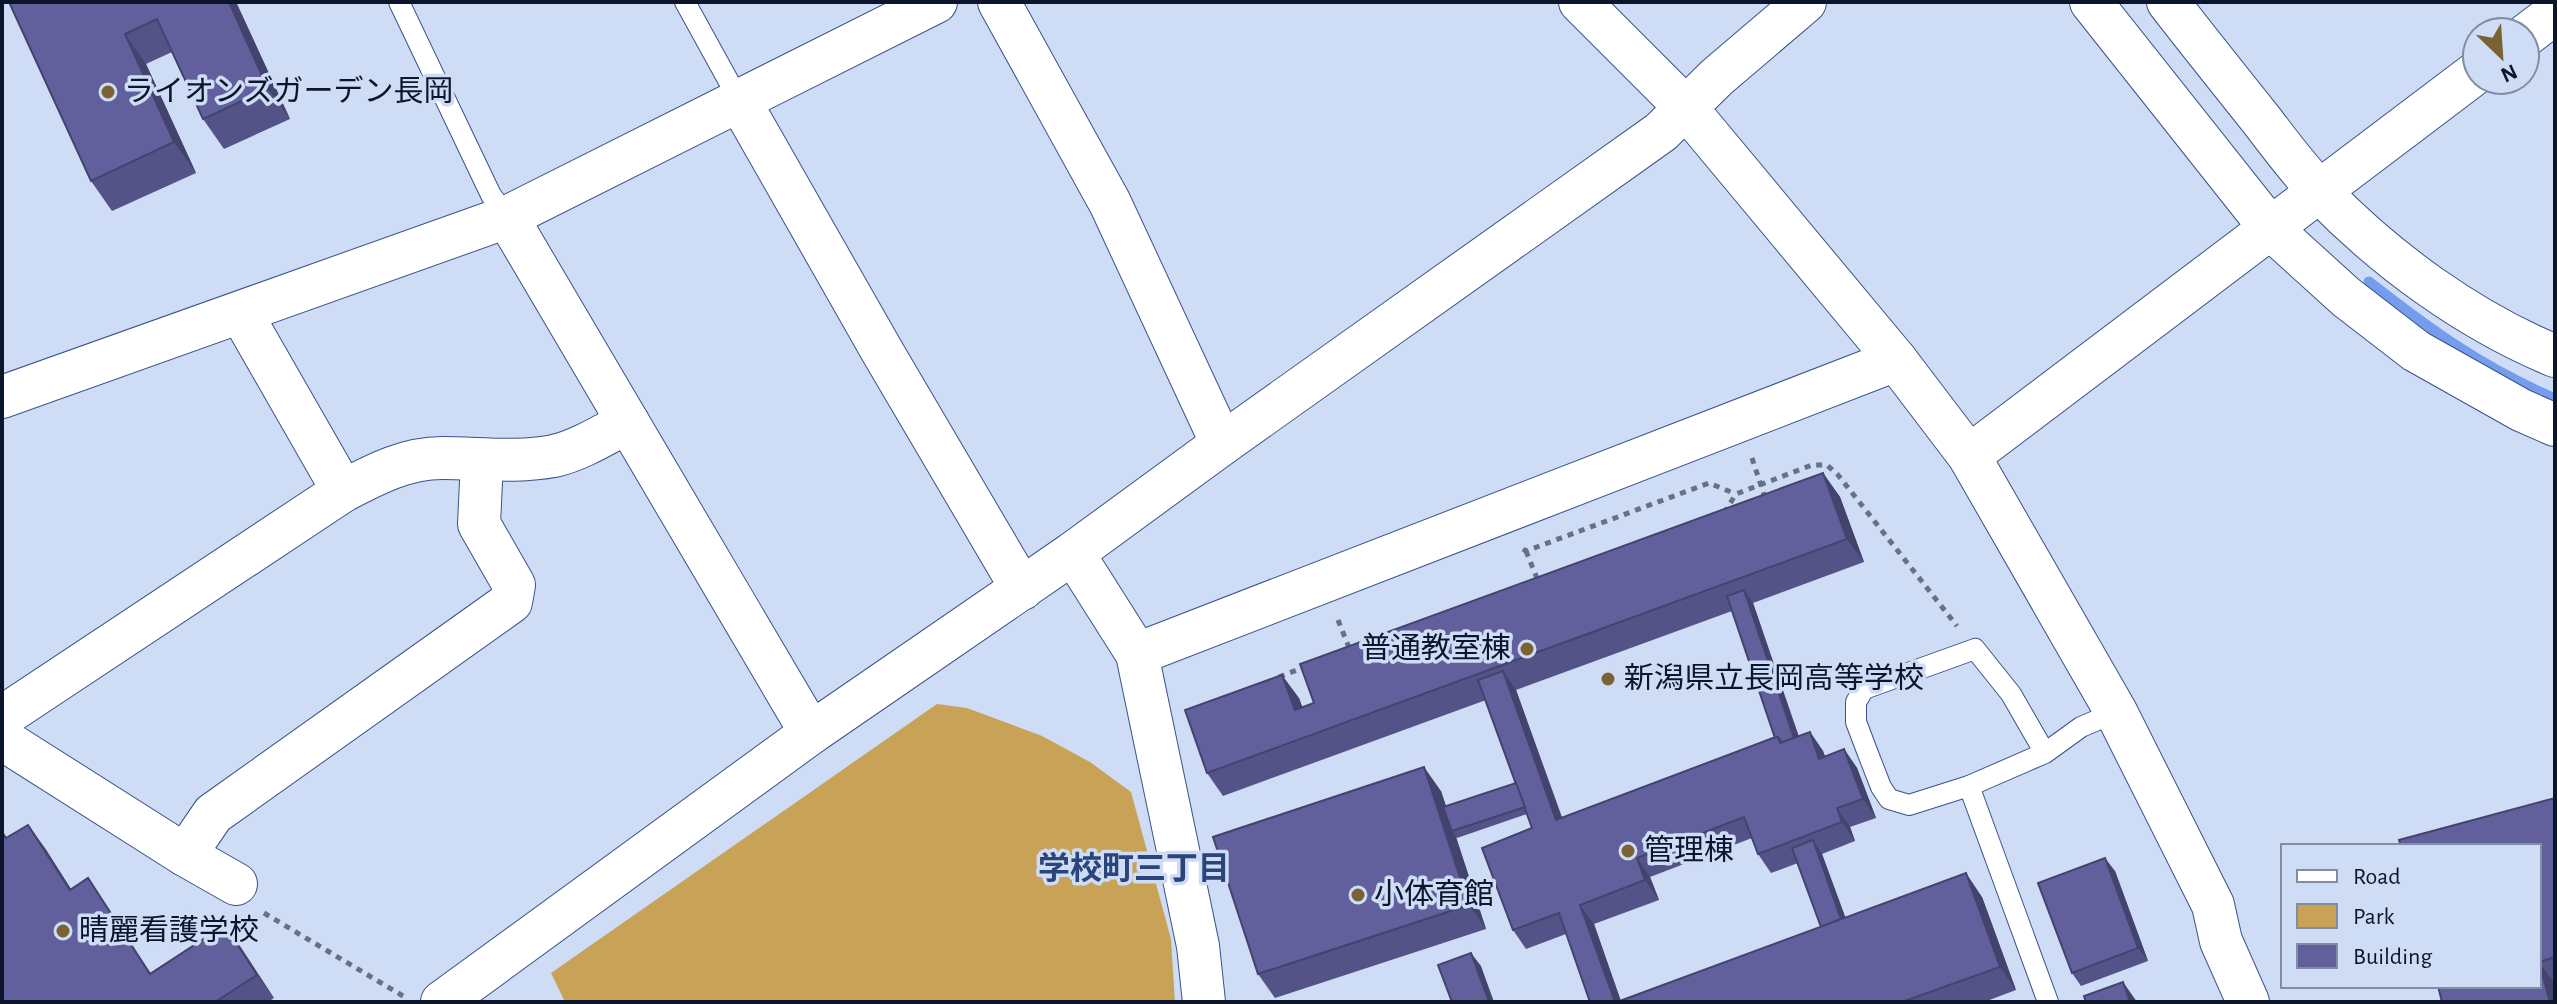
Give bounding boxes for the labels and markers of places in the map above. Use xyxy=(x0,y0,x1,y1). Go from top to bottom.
place label: ライオンズガーデン長岡 xyxy=(124,75,453,107)
marker: ライオンズガーデン長岡 xyxy=(99,83,117,101)
place label: 普通教室棟 xyxy=(1361,632,1511,664)
marker: 普通教室棟 xyxy=(1518,640,1536,658)
place label: 新潟県立長岡高等学校 xyxy=(1624,662,1924,694)
marker: 新潟県立長岡高等学校 xyxy=(1599,670,1617,688)
place label: 管理棟 xyxy=(1644,834,1734,866)
marker: 管理棟 xyxy=(1619,842,1637,860)
place label: 小体育館 xyxy=(1374,878,1494,910)
marker: 小体育館 xyxy=(1349,886,1367,904)
place label: 晴麗看護学校 xyxy=(79,914,259,946)
marker: 晴麗看護学校 xyxy=(54,922,72,940)

